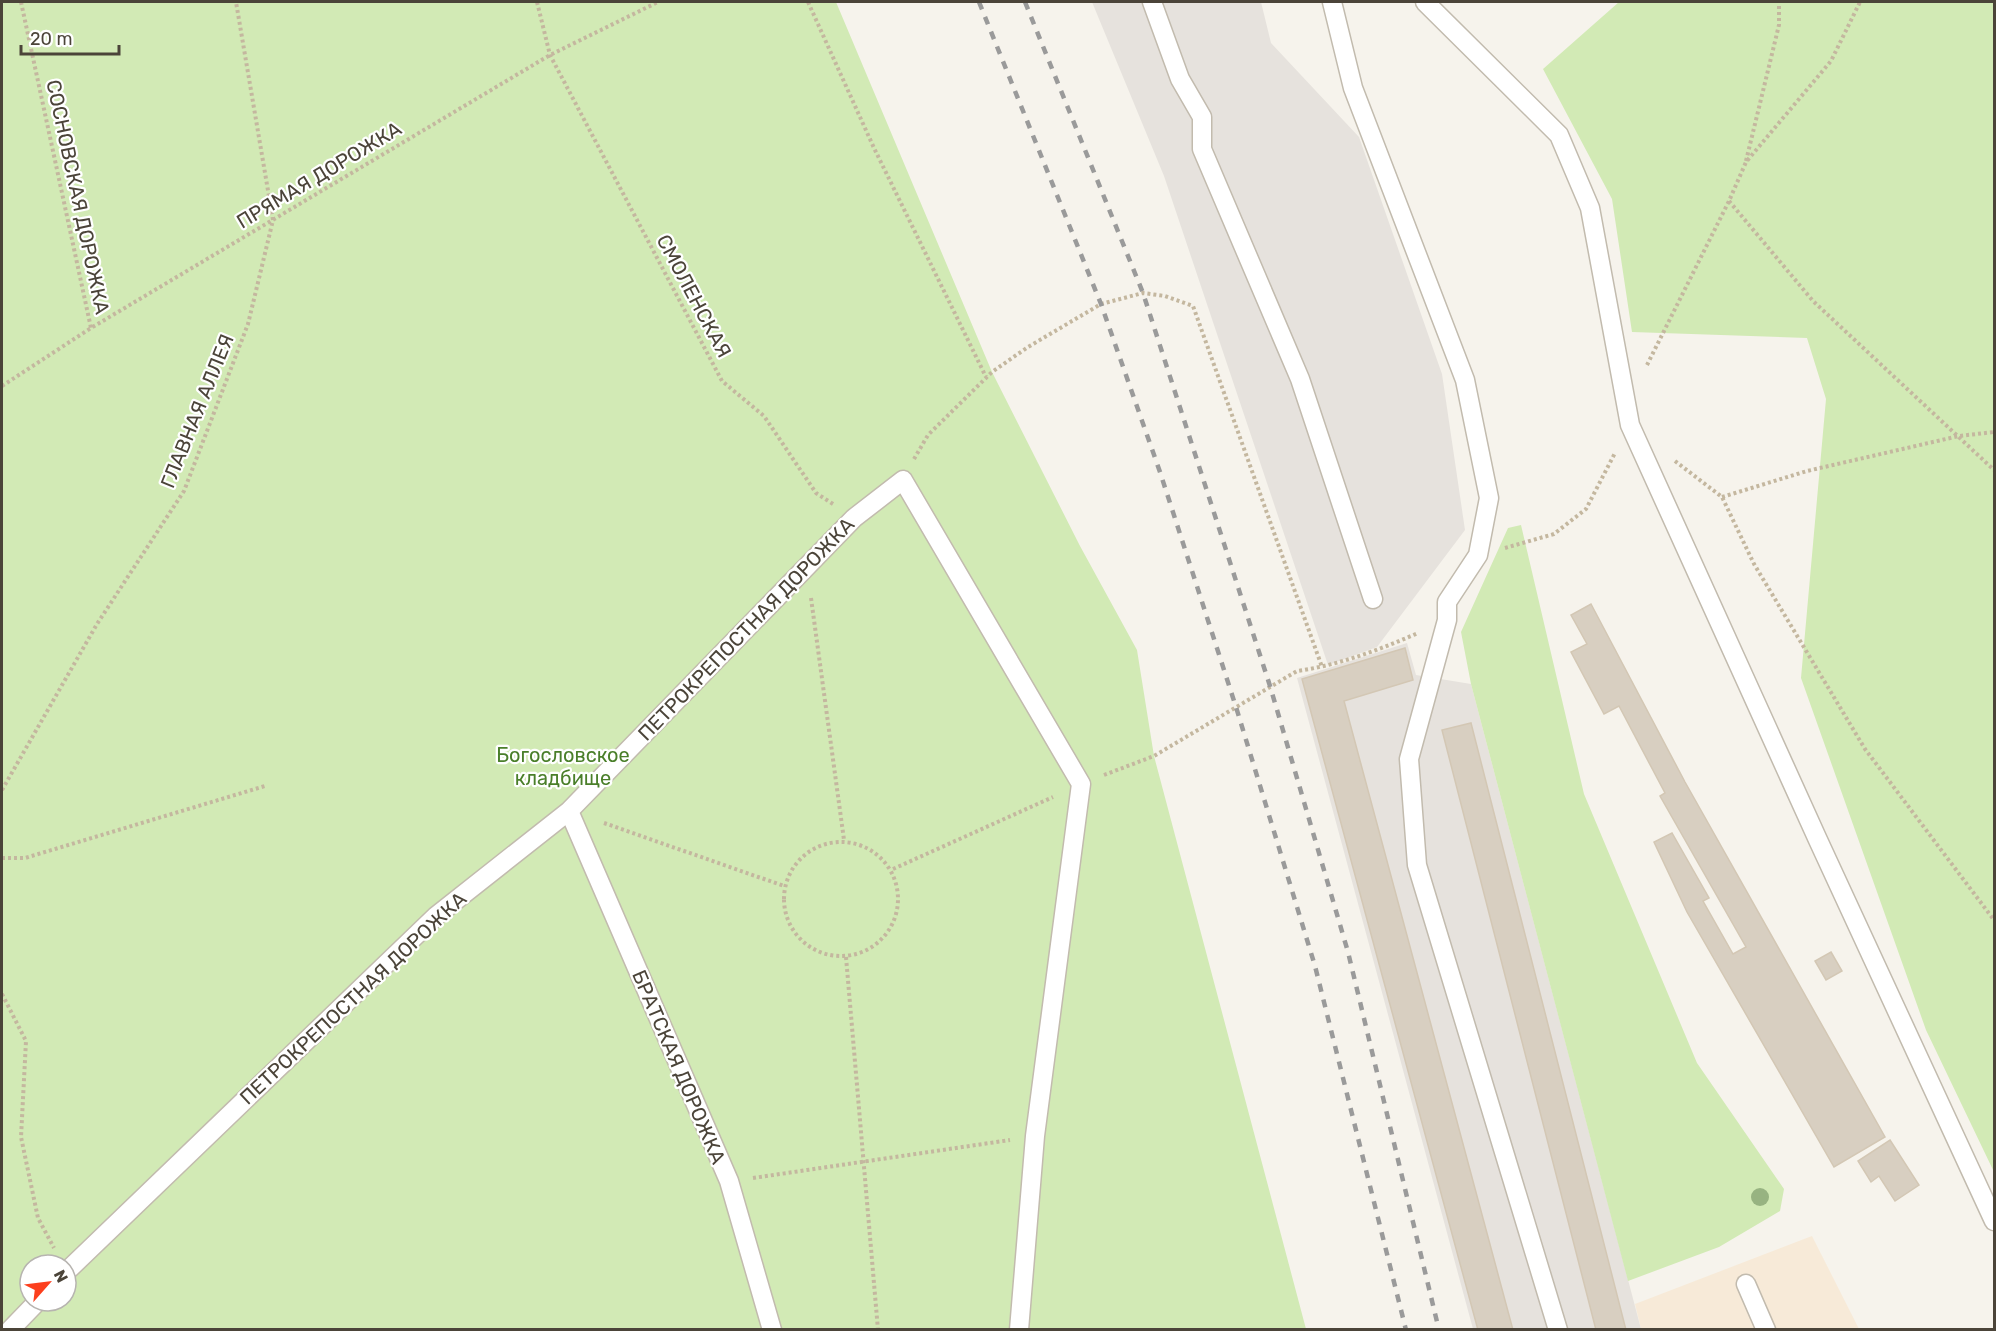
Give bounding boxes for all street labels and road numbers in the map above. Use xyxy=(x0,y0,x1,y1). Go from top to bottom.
street label: СОСНОВСКАЯ ДОРОЖКА xyxy=(41,78,115,316)
street label: ПРЯМАЯ ДОРОЖКА xyxy=(232,116,406,234)
street label: СМОЛЕНСКАЯ xyxy=(652,230,736,362)
street label: ГЛАВНАЯ АЛЛЕЯ xyxy=(155,331,239,491)
street label: ПЕТРОКРЕПОСТНАЯ ДОРОЖКА xyxy=(633,512,859,746)
street label: ПЕТРОКРЕПОСТНАЯ ДОРОЖКА xyxy=(235,887,471,1109)
street label: БРАТСКАЯ ДОРОЖКА xyxy=(627,966,731,1168)

